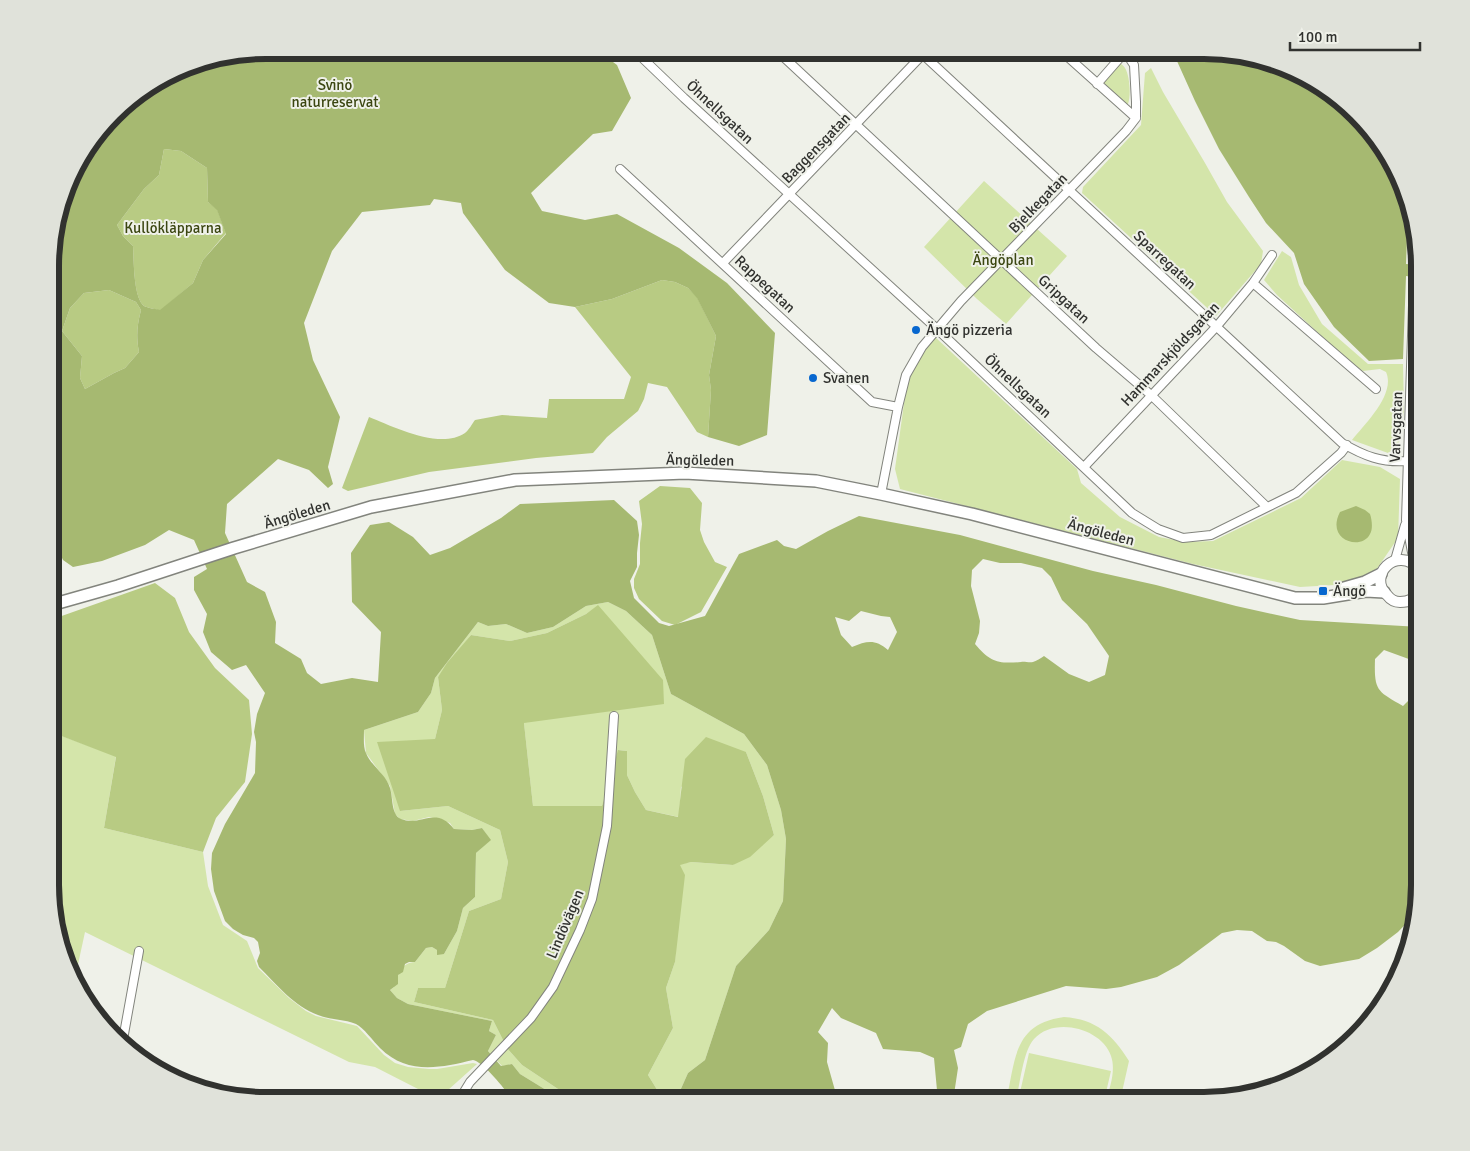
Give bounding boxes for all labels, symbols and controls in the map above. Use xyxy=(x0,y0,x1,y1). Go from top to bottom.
scale bar xyxy=(1290,20,1420,52)
text: 100 m xyxy=(1298,28,1338,46)
park label: Svinö naturreservat xyxy=(292,76,378,111)
street label: Öhnellsgatan xyxy=(683,76,757,148)
street label: Baggensgatan xyxy=(778,109,854,187)
street label: Bjelkegatan xyxy=(1005,169,1071,237)
park label: Kullökläpparna xyxy=(124,219,222,237)
street label: Sparregatan xyxy=(1130,227,1200,293)
street label: Rappegatan xyxy=(731,251,799,317)
park label: Ängöplan xyxy=(972,251,1034,269)
street label: Gripgatan xyxy=(1035,271,1093,327)
street label: Hammarskjöldsgatan xyxy=(1117,298,1223,410)
place label: Ängö pizzeria xyxy=(926,321,1013,339)
marker: Ängö pizzeria xyxy=(910,324,922,336)
street label: Öhnellsgatan xyxy=(981,350,1055,422)
place label: Svanen xyxy=(823,369,869,387)
marker: Svanen xyxy=(807,372,819,384)
street label: Varvsgatan xyxy=(1386,391,1406,463)
street label: Ängöleden xyxy=(666,450,734,470)
street label: Ängöleden xyxy=(262,495,332,533)
street label: Ängöleden xyxy=(1066,514,1136,550)
place label: Ängö xyxy=(1333,582,1366,600)
marker: Ängö xyxy=(1317,585,1329,597)
street label: Lindövägen xyxy=(542,887,588,961)

